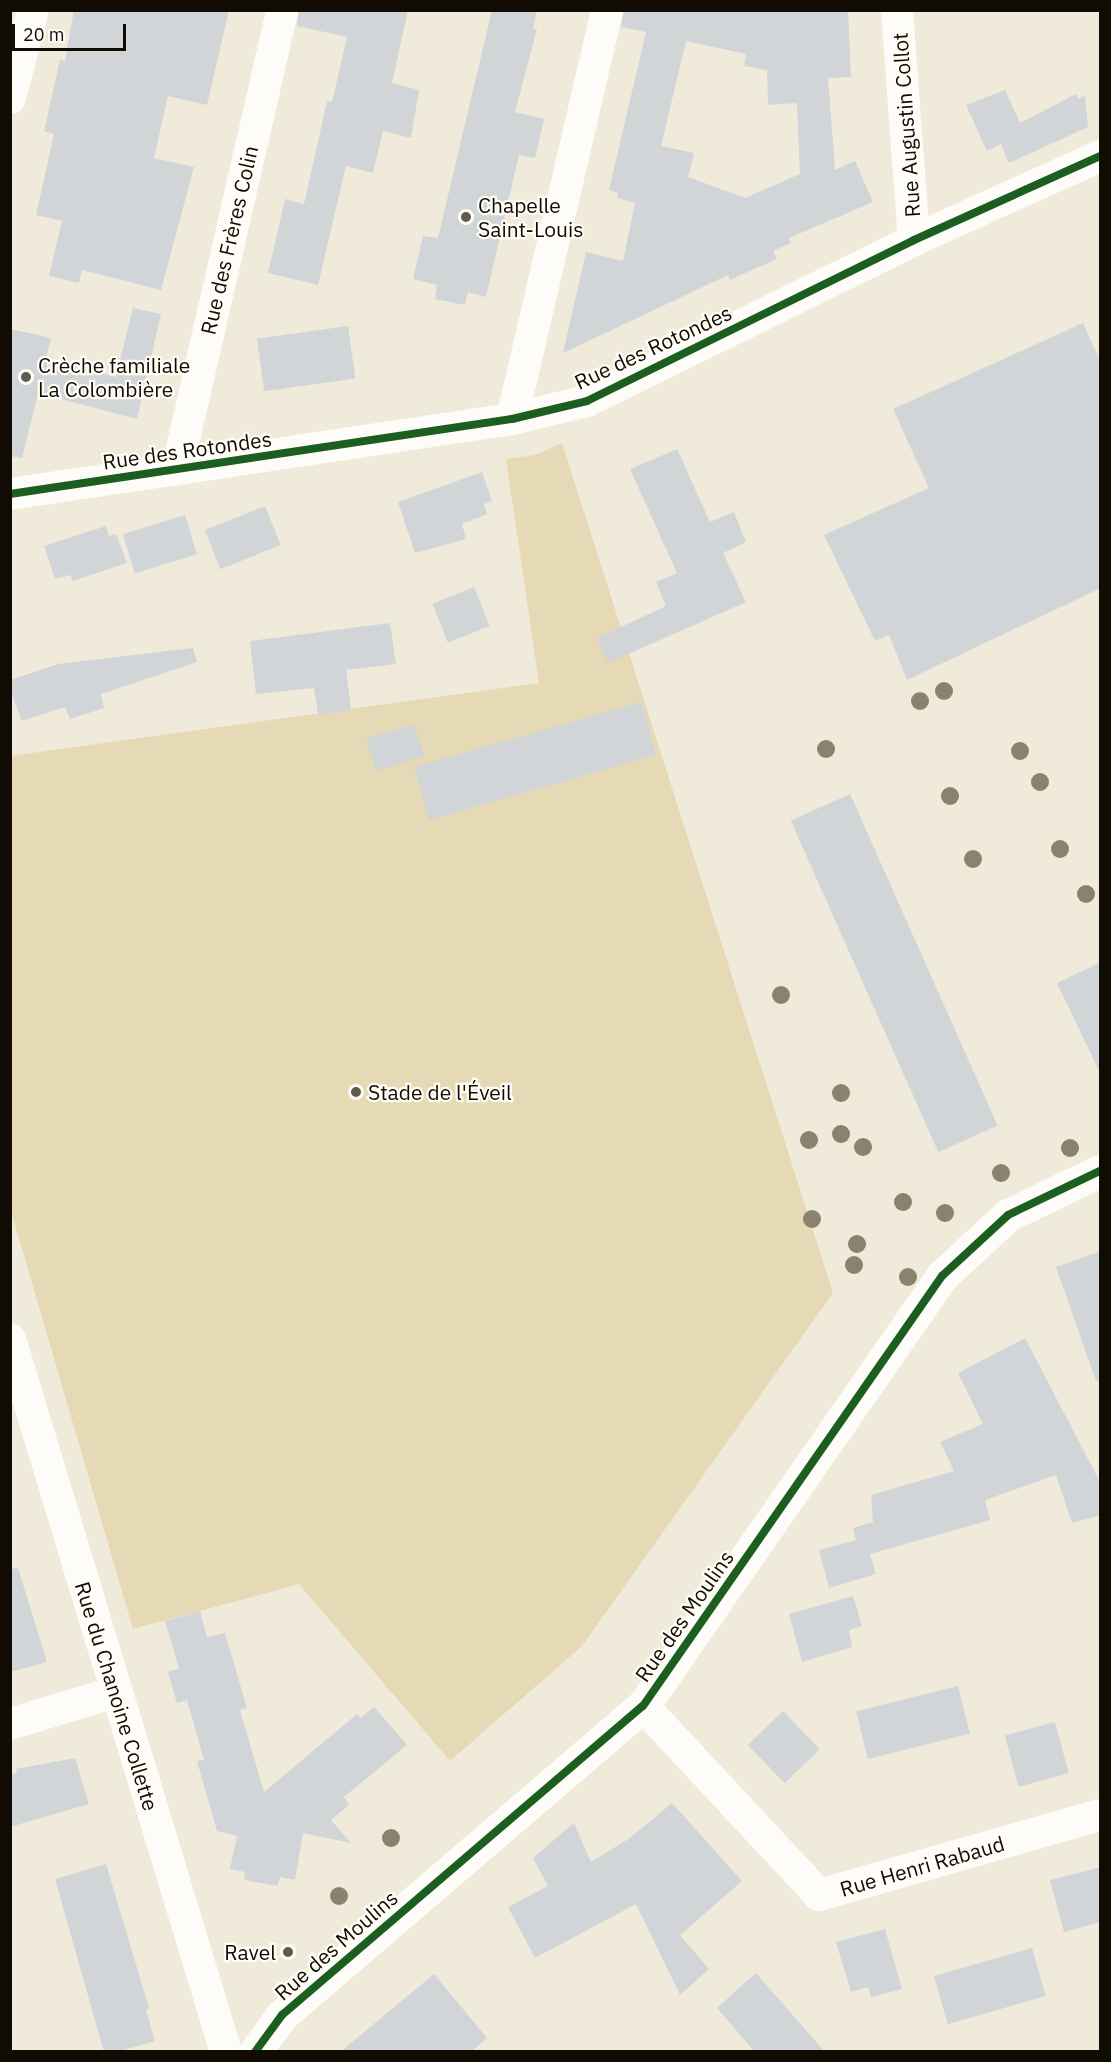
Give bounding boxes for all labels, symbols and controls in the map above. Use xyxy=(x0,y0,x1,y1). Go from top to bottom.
scale bar xyxy=(15,12,129,50)
text: 20 m xyxy=(23,23,65,46)
street label: Rue Augustin Collot xyxy=(887,32,925,218)
street label: Rue des Frères Colin xyxy=(195,143,263,337)
place label: Chapelle Saint-Louis xyxy=(478,192,583,242)
marker: Chapelle Saint-Louis xyxy=(459,210,473,224)
street label: Rue des Rotondes xyxy=(570,300,736,394)
place label: Crèche familiale La Colombière xyxy=(38,352,190,402)
marker: Crèche familiale La Colombière xyxy=(19,370,33,384)
street label: Rue des Rotondes xyxy=(101,426,273,474)
place label: Stade de l'Éveil xyxy=(368,1079,512,1105)
marker: Stade de l'Éveil xyxy=(349,1085,363,1099)
street label: Rue des Moulins xyxy=(629,1545,739,1687)
street label: Rue du Chanoine Collette xyxy=(70,1578,164,1814)
street label: Rue Henri Rabaud xyxy=(837,1830,1007,1902)
street label: Rue des Moulins xyxy=(269,1885,403,2005)
place label: Ravel xyxy=(224,1939,276,1965)
marker: Ravel xyxy=(281,1945,295,1959)

